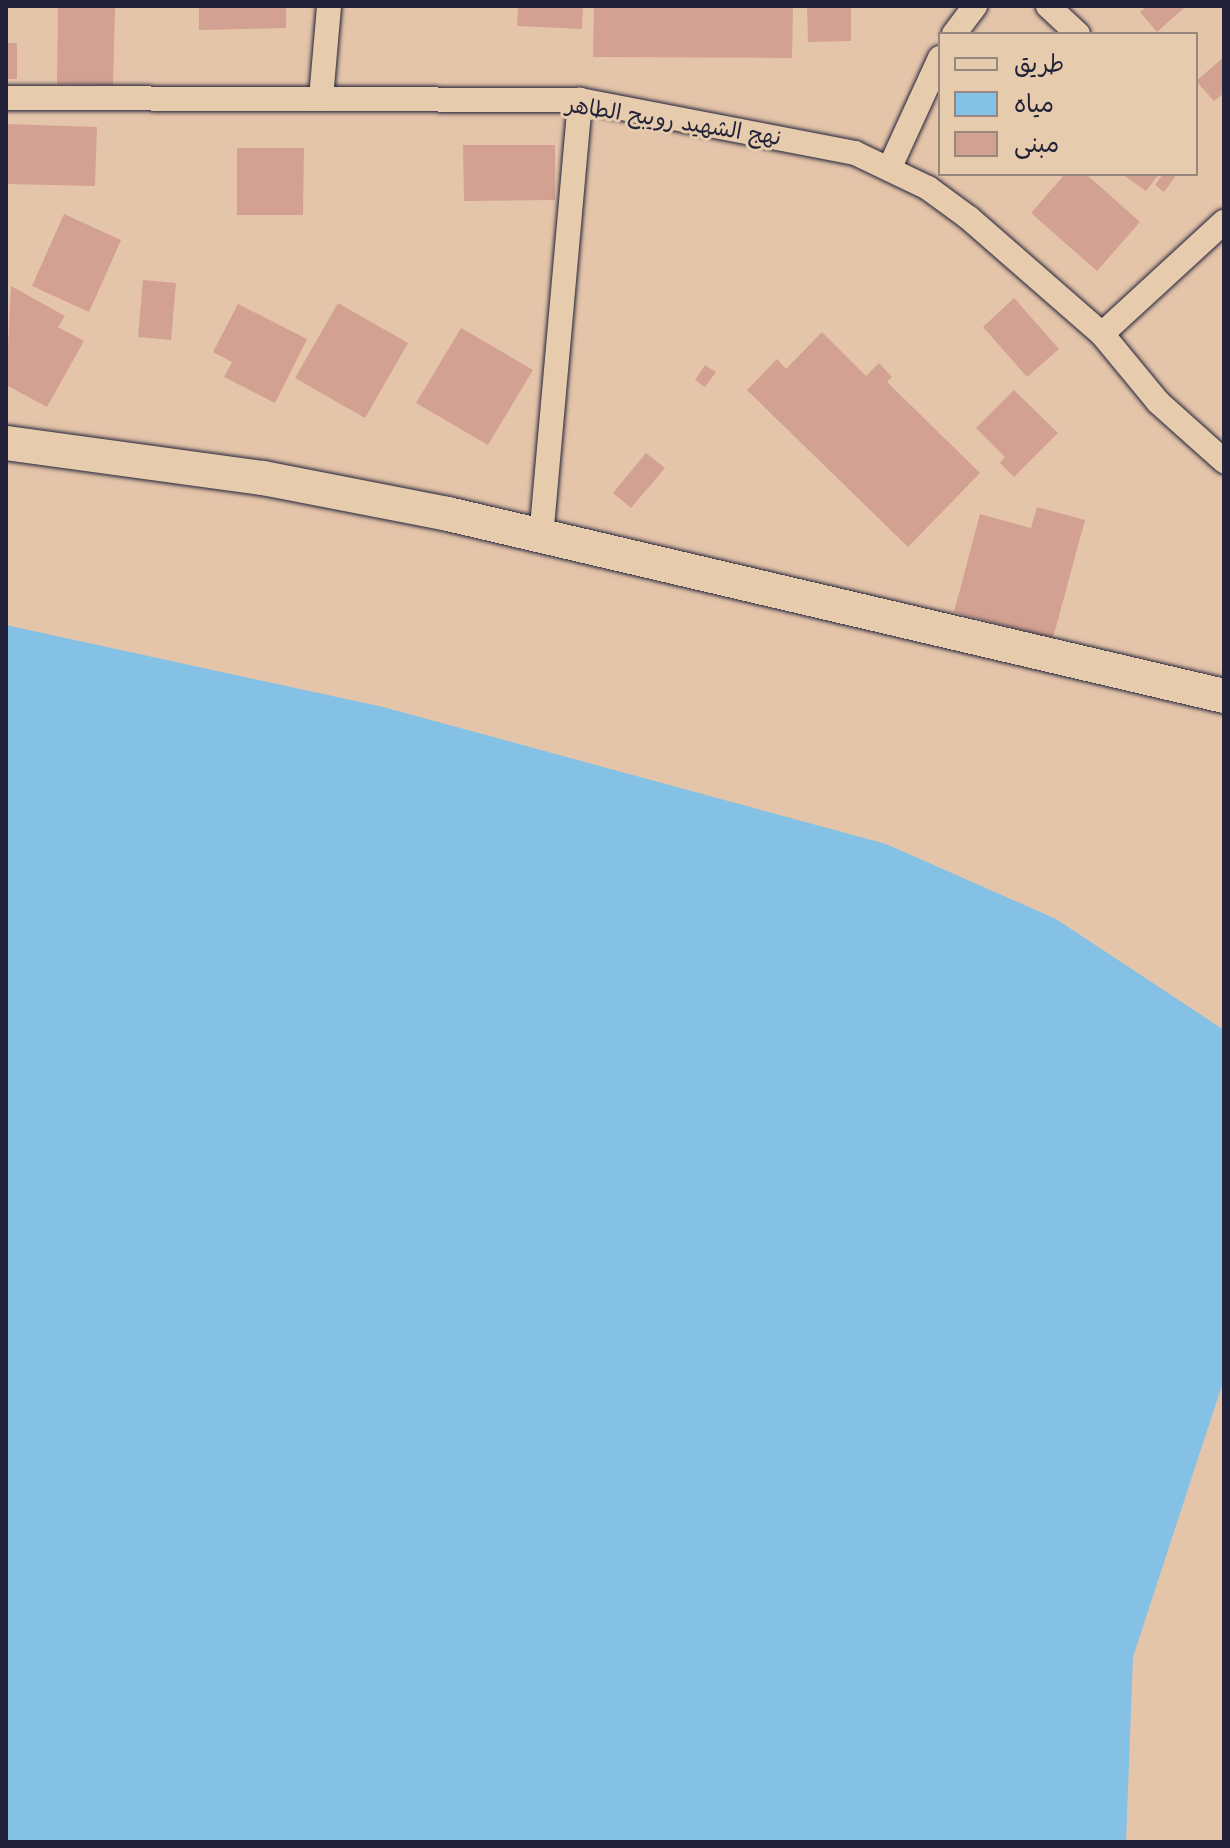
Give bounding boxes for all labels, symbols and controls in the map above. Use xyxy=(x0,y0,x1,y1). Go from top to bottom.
legend xyxy=(938,32,1198,176)
text: طريق xyxy=(1014,44,1064,80)
text: مياه xyxy=(1014,84,1054,120)
street label: نهج الشهيد رويبح الطاهر xyxy=(565,89,783,149)
text: مبنى xyxy=(1014,124,1059,160)

